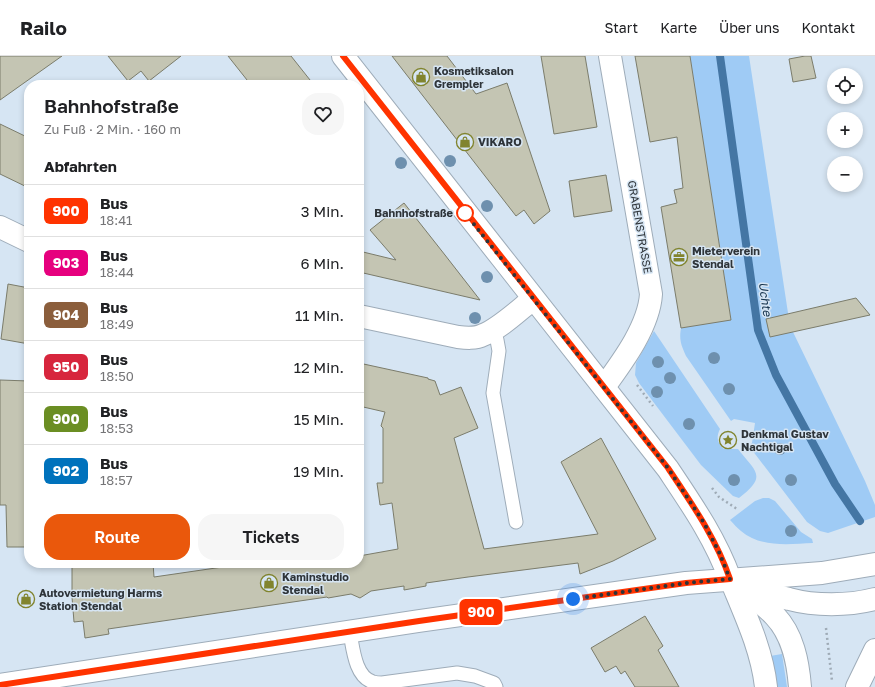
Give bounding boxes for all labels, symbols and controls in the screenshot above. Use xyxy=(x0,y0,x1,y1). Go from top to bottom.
text: Railo xyxy=(20,16,67,39)
text: Start xyxy=(605,19,638,36)
text: Karte xyxy=(660,19,697,36)
text: Über uns xyxy=(719,19,779,36)
text: Kontakt xyxy=(801,19,855,36)
place label: Kosmetiksalon Grempler xyxy=(434,64,514,90)
shop icon: Kosmetiksalon Grempler xyxy=(411,67,431,87)
map controls xyxy=(827,68,863,192)
button: locate xyxy=(827,68,863,104)
button: heart xyxy=(302,93,344,135)
text: Bahnhofstraße xyxy=(44,94,179,117)
button: + xyxy=(827,112,863,148)
text: Zu Fuß · 2 Min. · 160 m xyxy=(44,121,181,137)
shop icon: VIKARO xyxy=(455,132,475,152)
place label: VIKARO xyxy=(478,135,522,148)
button: − xyxy=(827,156,863,192)
text: Abfahrten xyxy=(44,157,117,175)
street label: GRABENSTRASSE xyxy=(626,179,655,275)
text: Bus xyxy=(100,194,128,212)
text: 900 xyxy=(52,202,80,219)
text: 3 Min. xyxy=(301,202,344,220)
marker: Bahnhofstraße xyxy=(456,204,474,222)
place label: Bahnhofstraße xyxy=(374,206,454,219)
text: 18:41 xyxy=(100,212,132,228)
place label: Mieterverein Stendal xyxy=(692,244,760,270)
text: Bus xyxy=(100,246,128,264)
office icon: Mieterverein Stendal xyxy=(669,247,689,267)
text: 903 xyxy=(53,254,79,271)
text: 6 Min. xyxy=(301,254,344,272)
text: 18:44 xyxy=(100,264,134,280)
water label: Uchte xyxy=(756,281,775,318)
text: Bus xyxy=(100,298,128,316)
text: 904 xyxy=(53,306,79,323)
text: 11 Min. xyxy=(295,306,344,324)
text: 18:49 xyxy=(100,316,134,332)
text: Bus xyxy=(100,350,128,368)
text: 950 xyxy=(53,358,79,375)
text: 12 Min. xyxy=(294,358,344,376)
text: 18:50 xyxy=(100,368,134,384)
text: Bus xyxy=(100,402,128,420)
text: 900 xyxy=(52,410,80,427)
text: 15 Min. xyxy=(294,410,344,428)
text: 18:53 xyxy=(100,420,133,436)
place label: Denkmal Gustav Nachtigal xyxy=(741,427,829,453)
place icon: Denkmal Gustav Nachtigal xyxy=(718,430,738,450)
text: Bus xyxy=(100,454,128,472)
text: 902 xyxy=(53,462,79,479)
text: 19 Min. xyxy=(293,462,344,480)
text: 18:57 xyxy=(100,472,133,488)
button: Route xyxy=(44,514,190,560)
button: Tickets xyxy=(198,514,344,560)
place label: Kaminstudio Stendal xyxy=(282,570,349,596)
shop icon: Kaminstudio Stendal xyxy=(259,573,279,593)
place label: Autovermietung Harms Station Stendal xyxy=(39,586,162,612)
shop icon: Autovermietung Harms Station Stendal xyxy=(16,589,36,609)
your location xyxy=(563,589,583,609)
line badge: 900 xyxy=(458,599,504,625)
text: 900 xyxy=(467,603,495,620)

